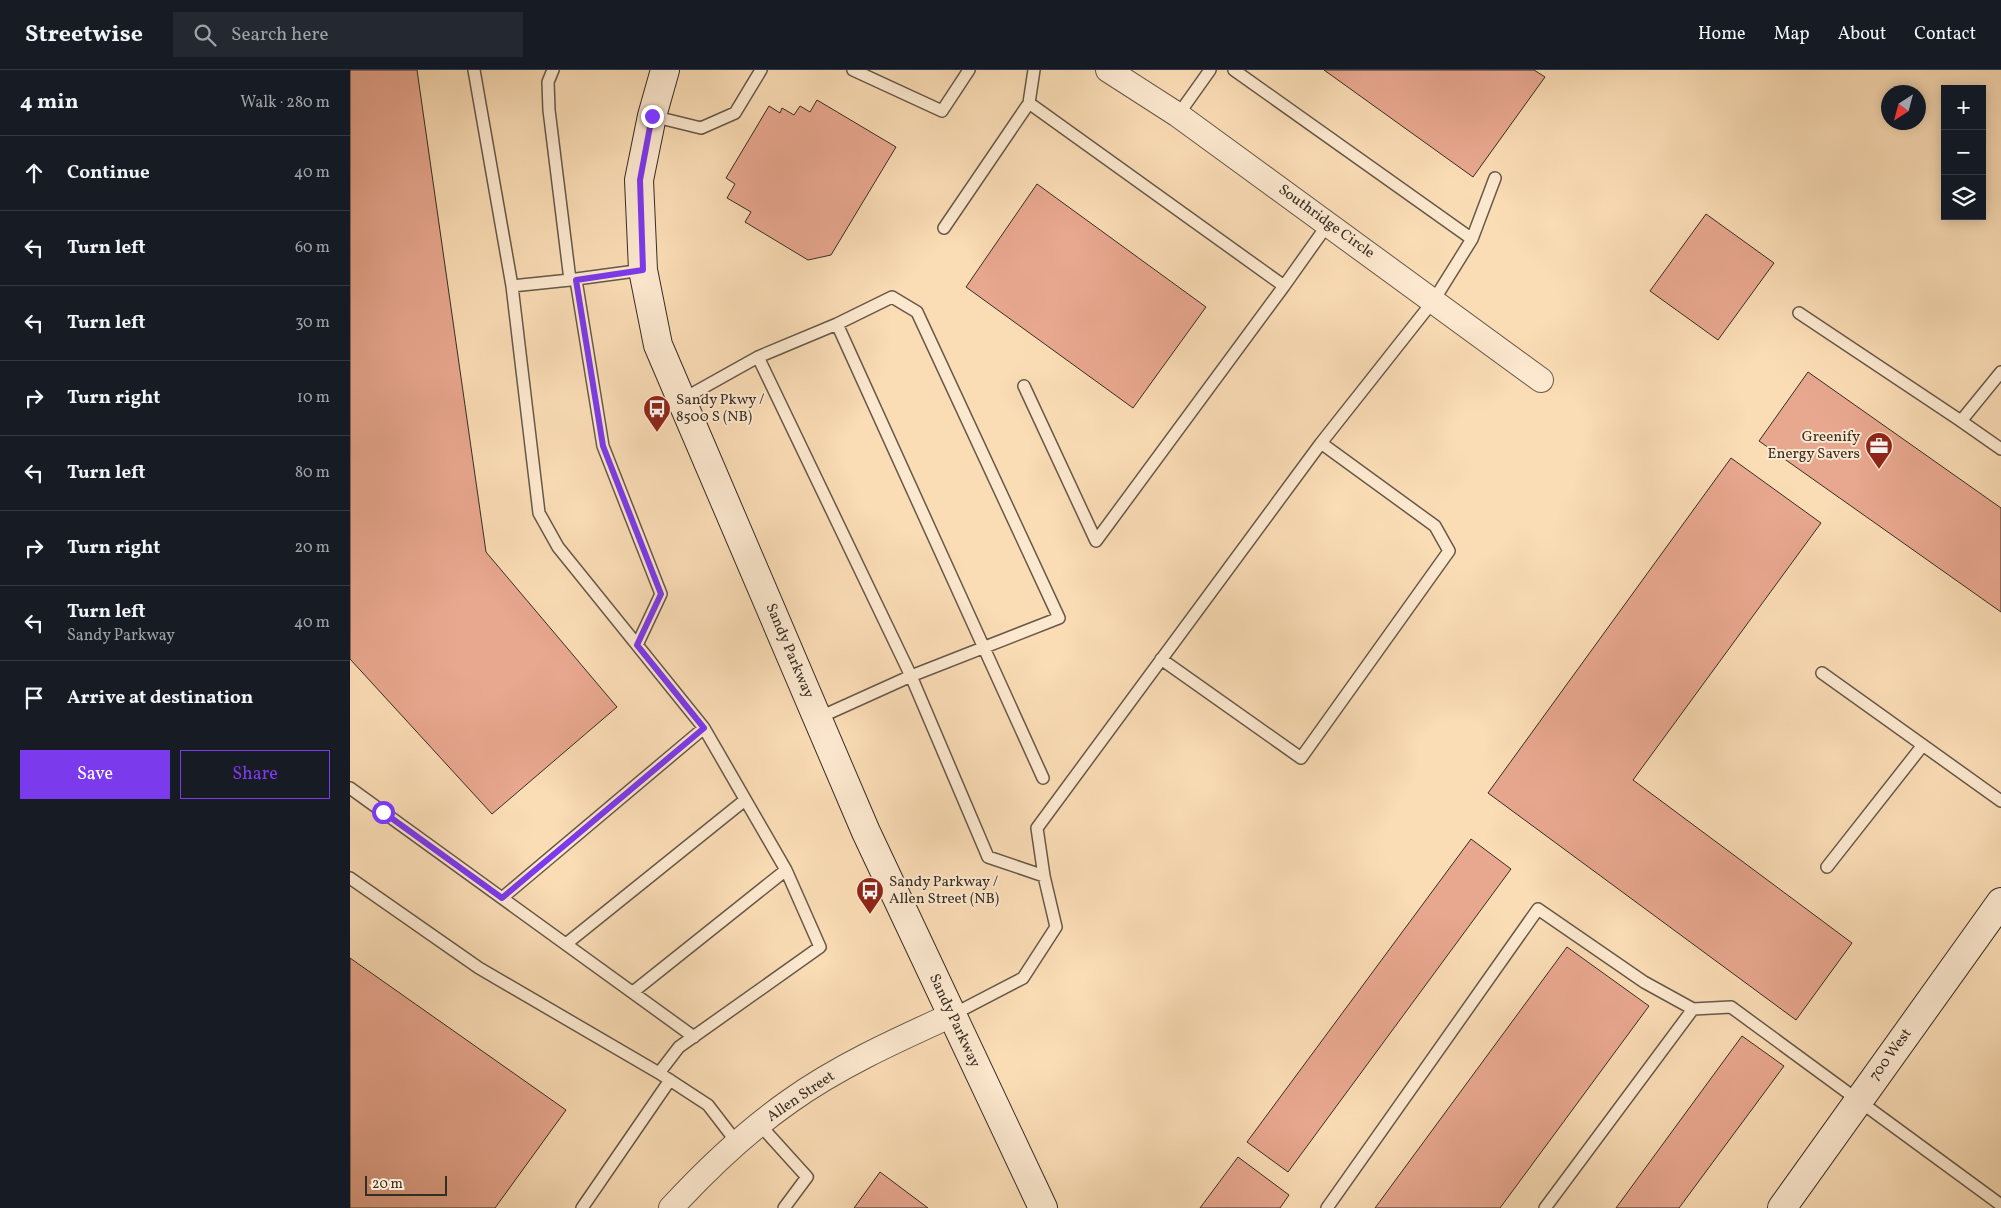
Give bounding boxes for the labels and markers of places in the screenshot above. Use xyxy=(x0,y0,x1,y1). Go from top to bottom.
place label: Sandy Pkwy / 8500 S (NB) xyxy=(676,390,765,428)
bus stop icon: Sandy Pkwy / 8500 S (NB) xyxy=(642,394,672,433)
place label: Greenify Energy Savers xyxy=(1767,427,1860,465)
office icon: Greenify Energy Savers xyxy=(1864,431,1894,470)
place label: Sandy Parkway / Allen Street (NB) xyxy=(889,872,999,910)
bus stop icon: Sandy Parkway / Allen Street (NB) xyxy=(855,876,885,915)

